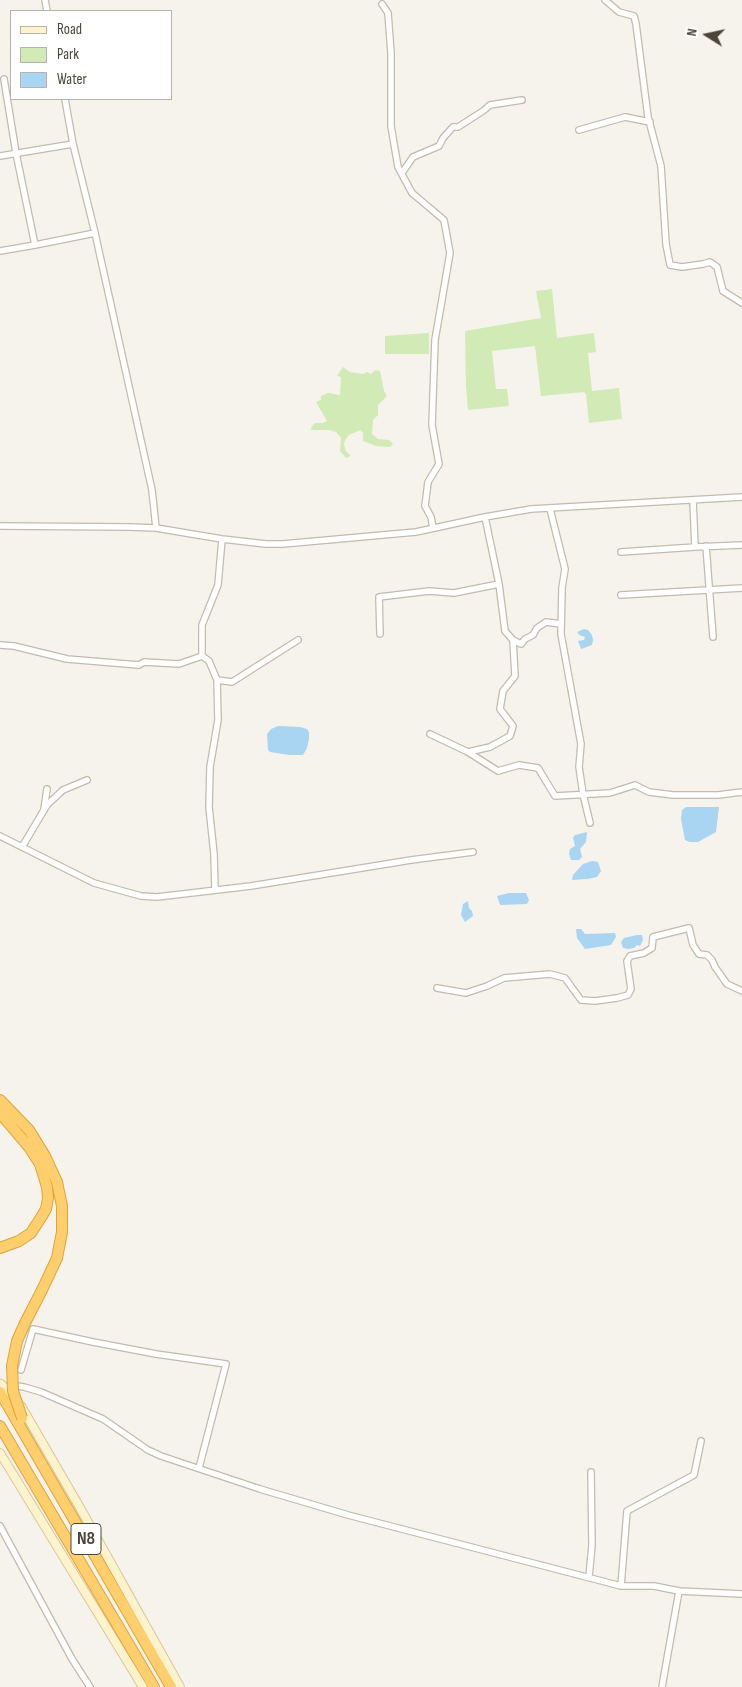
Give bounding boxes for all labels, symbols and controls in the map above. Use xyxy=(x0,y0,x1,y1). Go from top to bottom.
legend xyxy=(10,10,172,100)
north arrow xyxy=(682,10,732,60)
text: Road xyxy=(57,20,82,39)
text: N xyxy=(683,27,701,37)
text: Park xyxy=(57,45,79,64)
text: Water xyxy=(57,70,87,89)
road number: N8 xyxy=(71,1524,101,1555)

